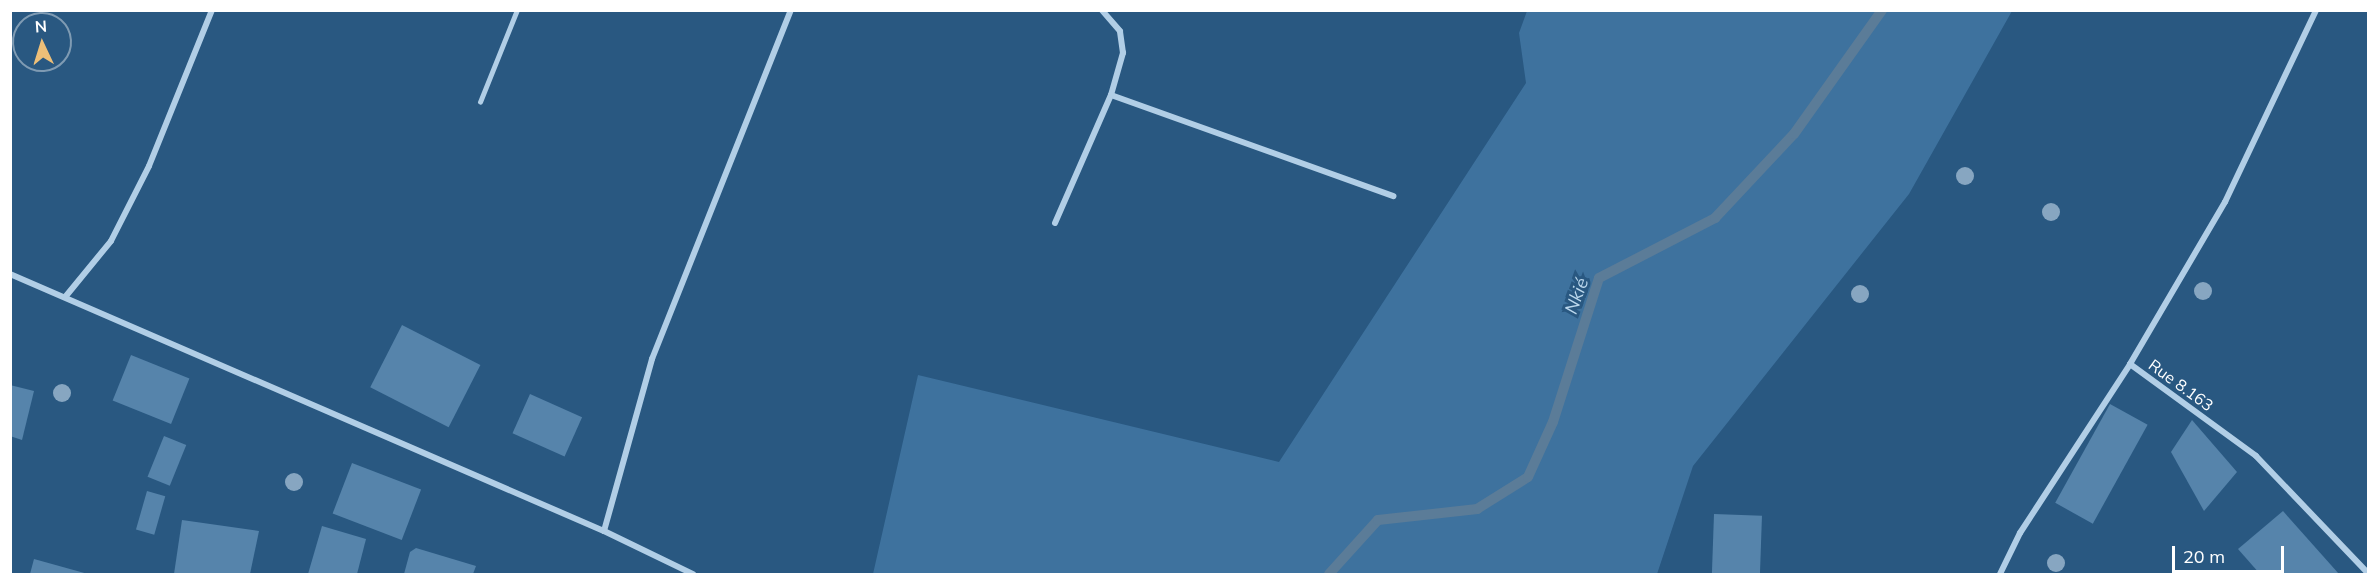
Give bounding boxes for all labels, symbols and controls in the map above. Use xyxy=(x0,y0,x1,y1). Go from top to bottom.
north arrow xyxy=(12,12,72,72)
text: N xyxy=(34,16,48,36)
water label: Nkié xyxy=(1561,275,1593,317)
street label: Rue 8.163 xyxy=(2145,355,2217,415)
scale bar xyxy=(2175,534,2288,572)
text: 20 m xyxy=(2183,545,2225,568)

